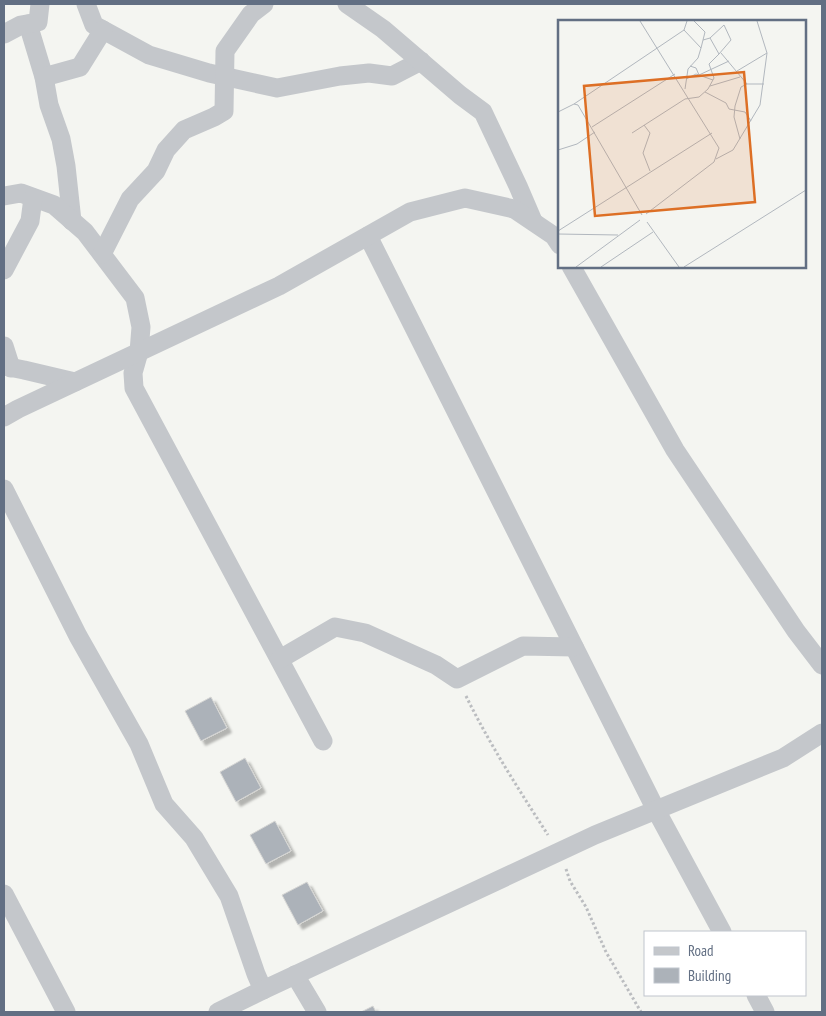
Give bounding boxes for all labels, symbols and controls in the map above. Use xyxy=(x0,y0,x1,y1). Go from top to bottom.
inset map xyxy=(558,20,806,268)
legend xyxy=(644,931,806,996)
text: Road xyxy=(688,941,714,960)
text: Building xyxy=(688,966,731,985)

